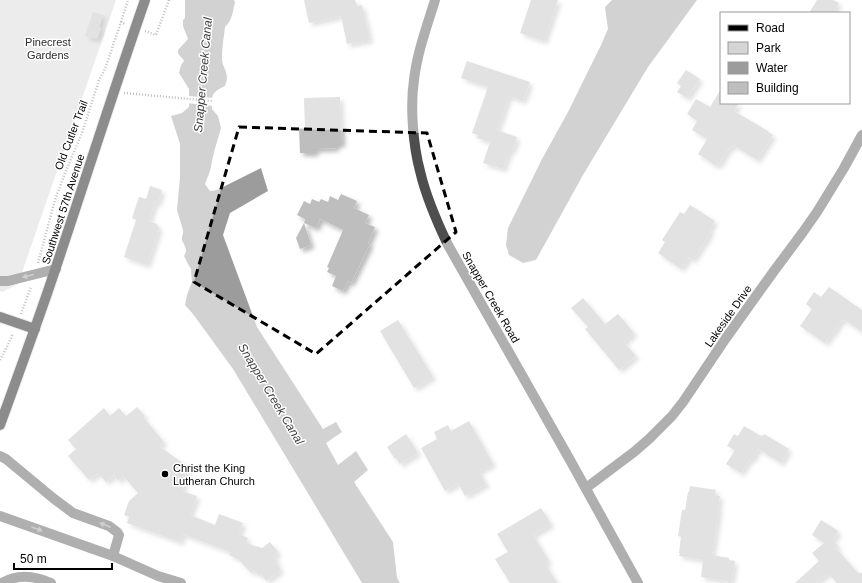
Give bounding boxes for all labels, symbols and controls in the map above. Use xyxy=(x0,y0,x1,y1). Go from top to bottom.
legend xyxy=(720,12,850,104)
water label: Snapper Creek Canal xyxy=(191,17,215,133)
text: Road xyxy=(756,21,785,35)
park label: Pinecrest Gardens xyxy=(25,36,71,61)
text: Park xyxy=(756,41,782,55)
text: Water xyxy=(756,61,788,75)
text: Building xyxy=(756,81,799,95)
street label: Old Cutler Trail xyxy=(52,99,90,171)
street label: Southwest 57th Avenue xyxy=(39,152,87,266)
street label: Snapper Creek Road xyxy=(460,249,522,345)
one-way arrow xyxy=(22,273,34,279)
street label: Lakeside Drive xyxy=(702,283,754,349)
water label: Snapper Creek Canal xyxy=(235,341,307,447)
place label: Christ the King Lutheran Church xyxy=(173,462,255,487)
marker: Christ the King Lutheran Church xyxy=(160,469,170,479)
one-way arrow xyxy=(98,522,110,528)
one-way arrow xyxy=(31,526,43,532)
scale bar xyxy=(14,545,112,571)
text: 50 m xyxy=(20,552,47,566)

